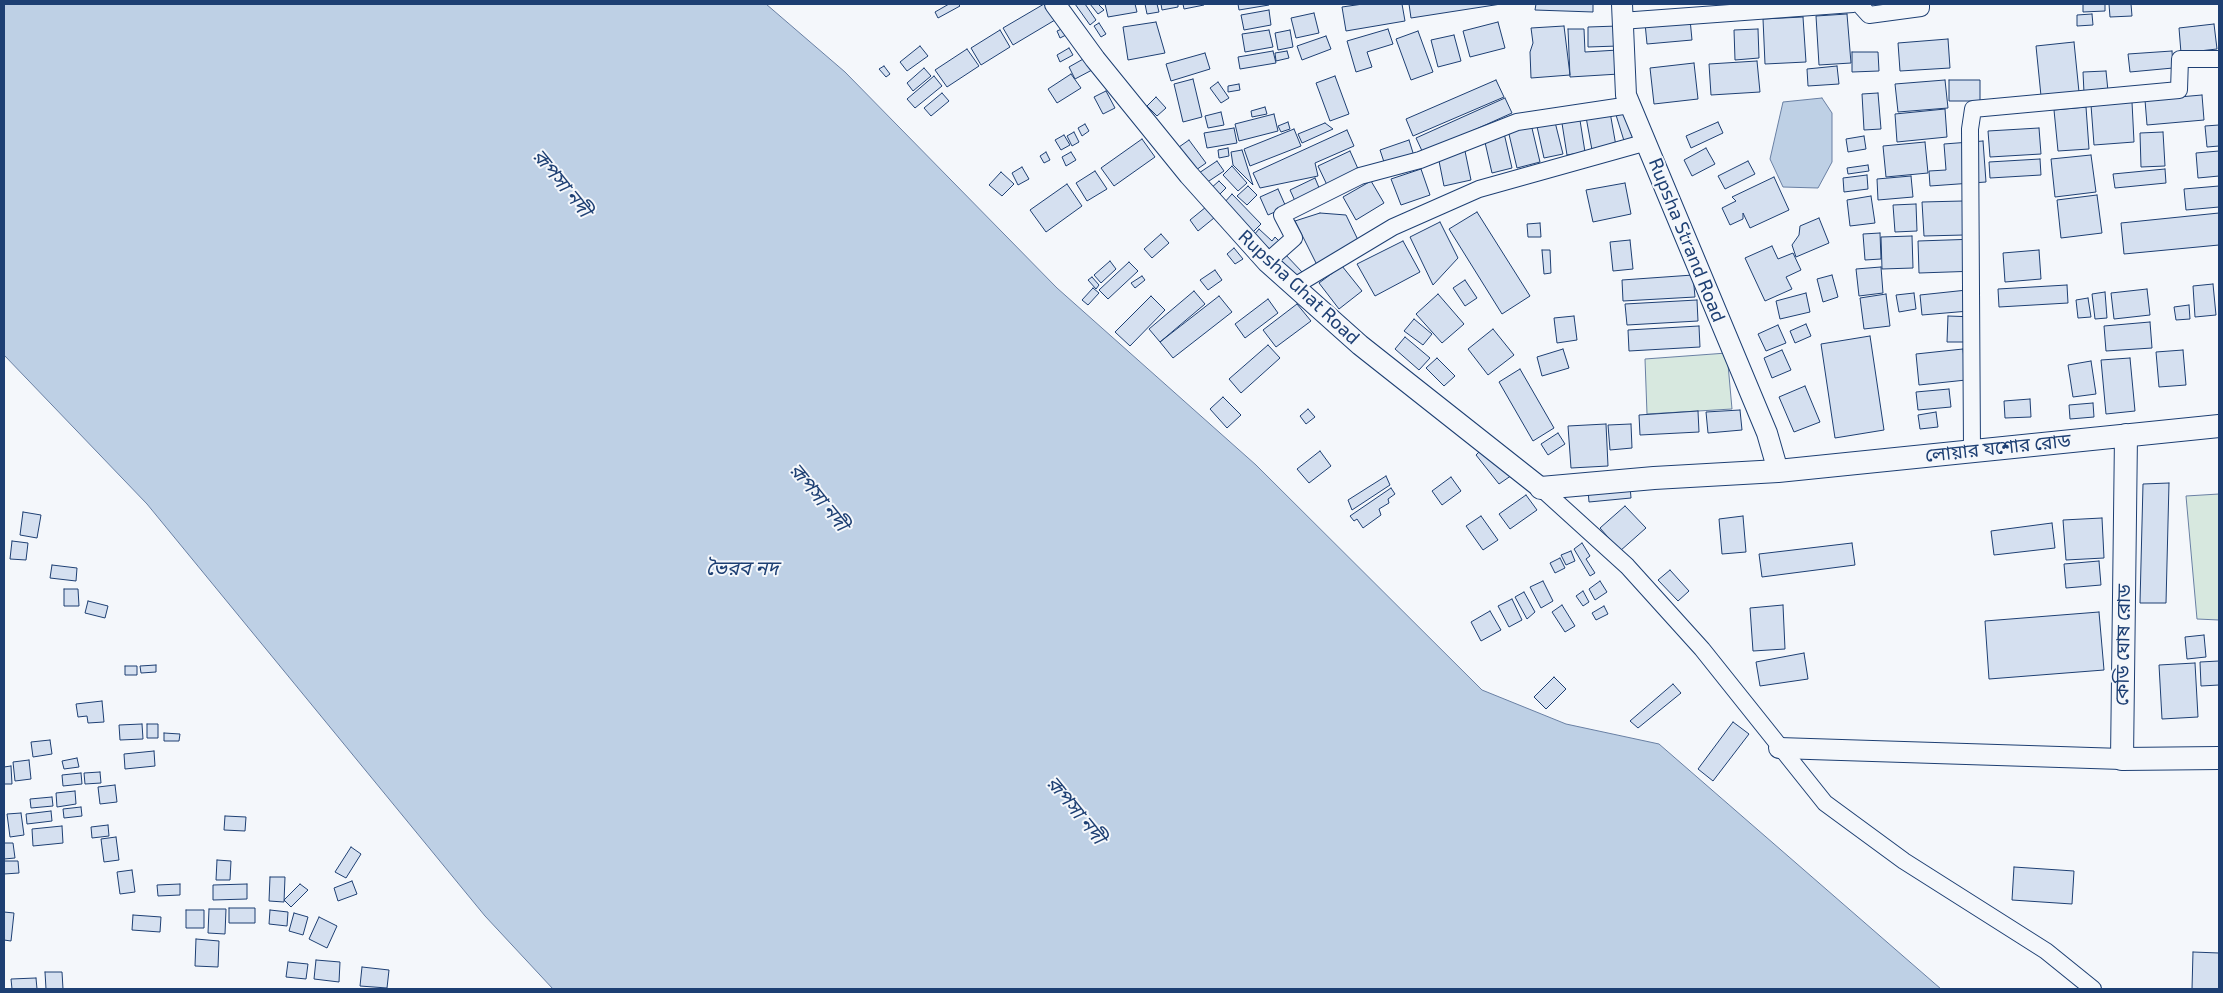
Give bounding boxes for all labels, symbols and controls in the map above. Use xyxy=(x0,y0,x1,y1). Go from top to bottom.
water label: রূপসা নদী xyxy=(527,144,597,222)
street label: Rupsha Strand Road xyxy=(1644,155,1730,325)
street label: Rupsha Ghat Road xyxy=(1234,225,1364,349)
street label: লোয়ার যশোর রোড xyxy=(1924,429,2072,467)
water label: রূপসা নদী xyxy=(784,458,854,536)
water label: ভৈরব নদ xyxy=(706,556,778,580)
street label: কেডি ঘোষ রোড xyxy=(2111,584,2135,706)
water label: রূপসা নদী xyxy=(1041,771,1111,849)

